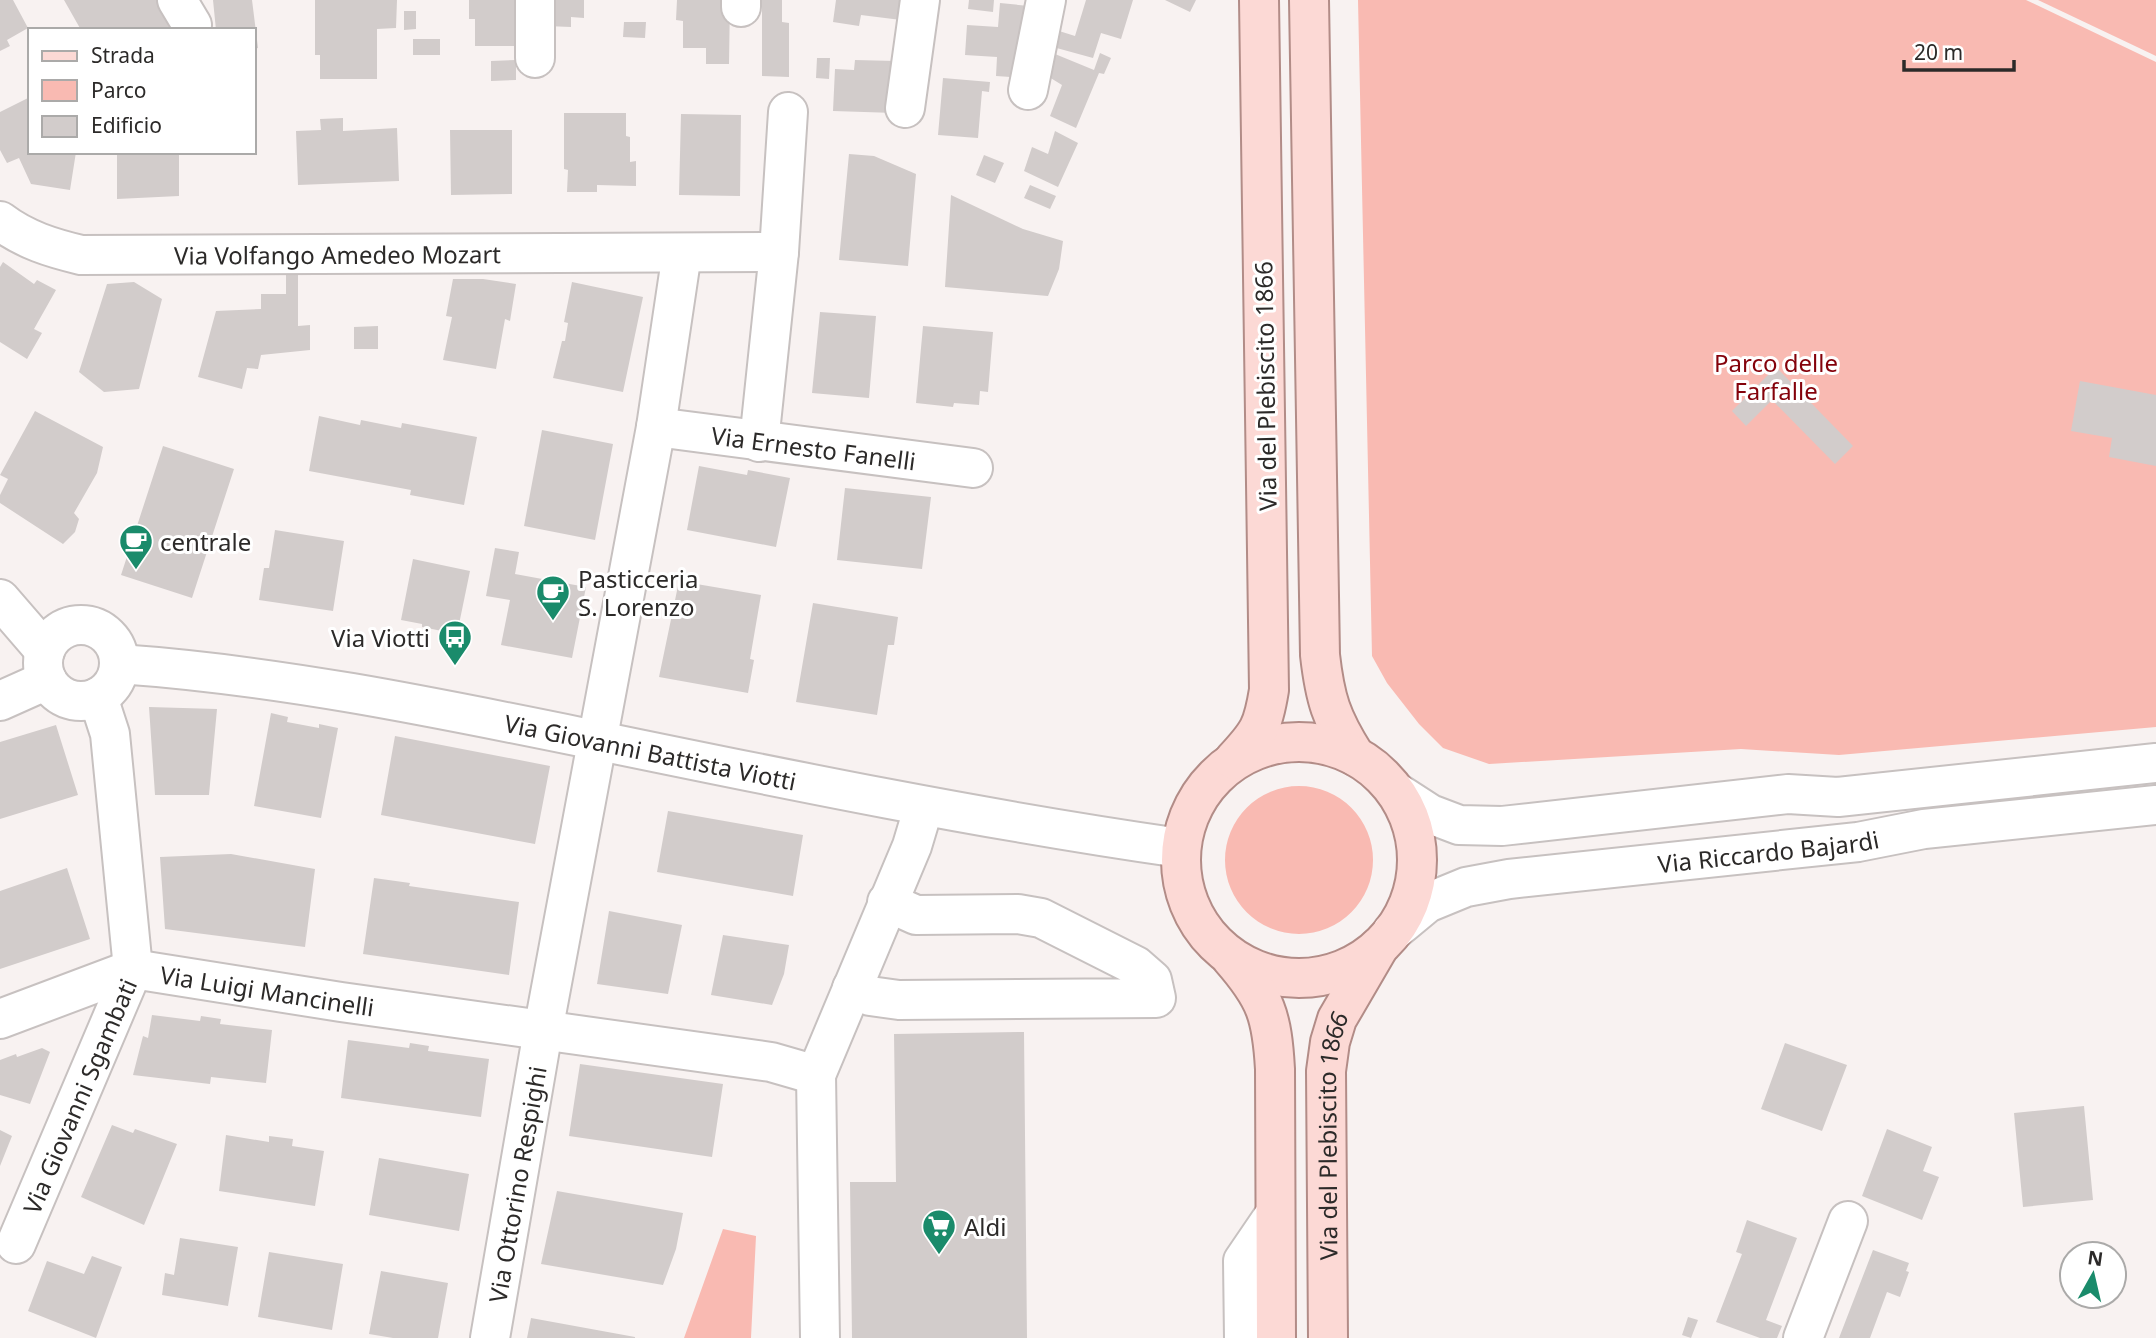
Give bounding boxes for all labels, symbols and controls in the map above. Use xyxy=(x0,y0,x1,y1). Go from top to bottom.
legend xyxy=(28,28,256,154)
scale bar xyxy=(1904,28,2014,72)
text: 20 m xyxy=(1914,38,1963,66)
text: Strada xyxy=(91,41,155,69)
text: Parco xyxy=(91,76,147,104)
text: Edificio xyxy=(91,111,162,139)
street label: Via Volfango Amedeo Mozart xyxy=(174,237,501,271)
street label: Via del Plebiscito 1866 xyxy=(1246,261,1284,511)
park label: Parco delle Farfalle xyxy=(1714,346,1838,407)
street label: Via Ernesto Fanelli xyxy=(709,418,918,477)
cafe icon: centrale xyxy=(117,522,155,571)
place label: centrale xyxy=(160,525,251,558)
place label: Pasticceria S. Lorenzo xyxy=(578,562,698,623)
cafe icon: Pasticceria S. Lorenzo xyxy=(534,573,572,622)
bus stop icon: Via Viotti xyxy=(436,618,474,667)
place label: Via Viotti xyxy=(331,621,430,654)
street label: Via Giovanni Battista Viotti xyxy=(502,706,799,797)
street label: Via Riccardo Bajardi xyxy=(1656,822,1882,880)
street label: Via Luigi Mancinelli xyxy=(158,957,376,1023)
street label: Via Giovanni Sgambati xyxy=(14,973,144,1219)
street label: Via del Plebiscito 1866 xyxy=(1310,1004,1355,1260)
street label: Via Ottorino Respighi xyxy=(480,1063,553,1305)
supermarket icon: Aldi xyxy=(920,1207,958,1256)
place label: Aldi xyxy=(964,1210,1006,1243)
north arrow xyxy=(2058,1240,2128,1310)
text: N xyxy=(2086,1244,2105,1272)

